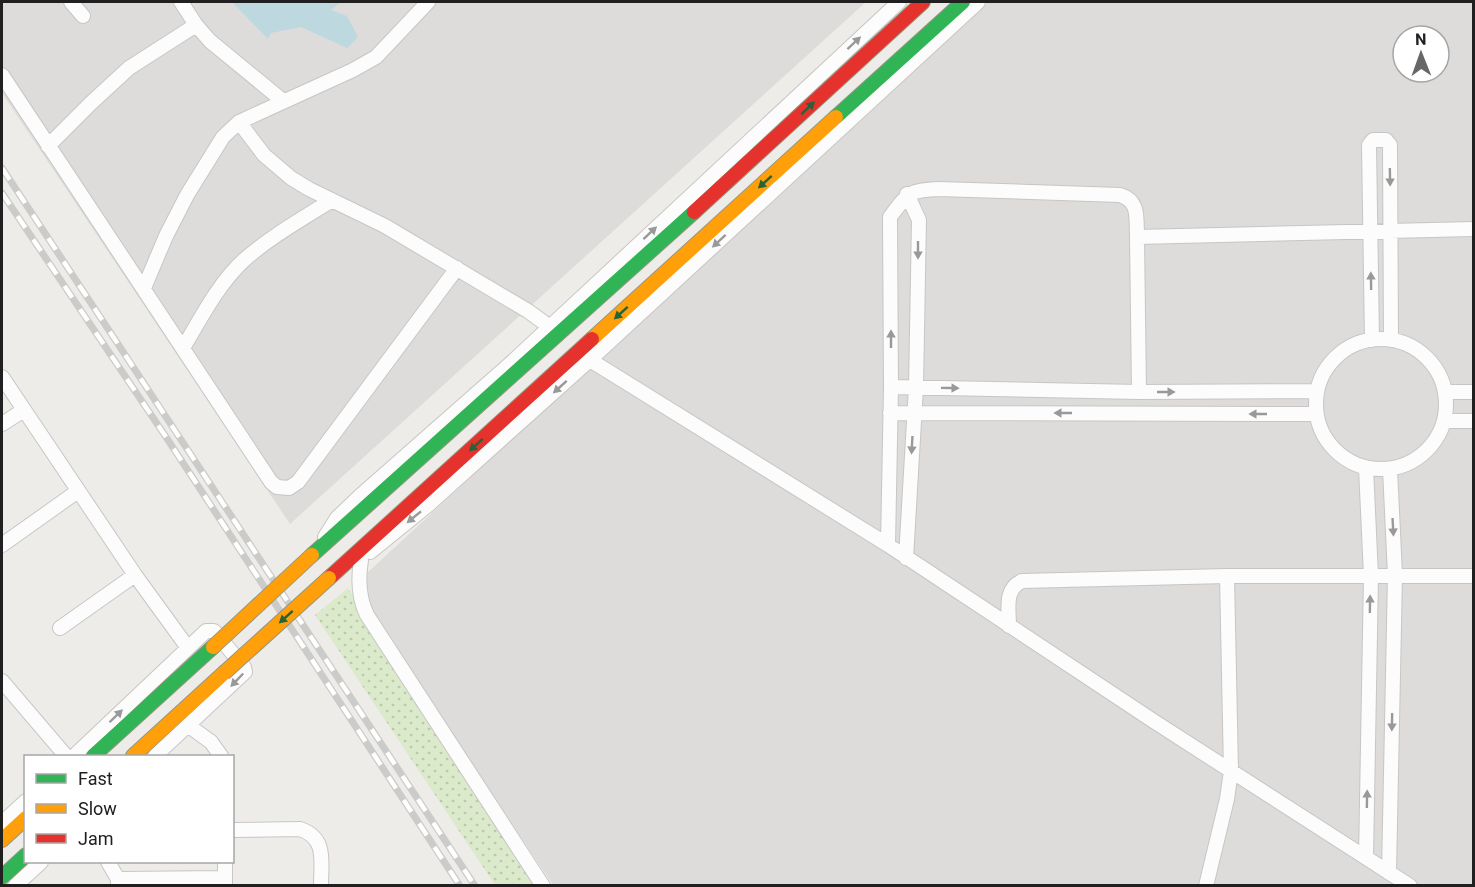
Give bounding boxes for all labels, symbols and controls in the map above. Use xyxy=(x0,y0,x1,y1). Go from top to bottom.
north arrow xyxy=(1391,24,1451,84)
text: N xyxy=(1415,30,1427,49)
one-way arrow xyxy=(847,36,862,50)
one-way arrow xyxy=(800,102,815,115)
one-way arrow xyxy=(1385,167,1395,186)
one-way arrow xyxy=(758,175,773,188)
one-way arrow xyxy=(643,226,658,240)
one-way arrow xyxy=(711,234,726,248)
one-way arrow xyxy=(913,241,923,260)
one-way arrow xyxy=(1366,272,1376,291)
one-way arrow xyxy=(614,306,628,320)
one-way arrow xyxy=(886,330,896,349)
one-way arrow xyxy=(553,380,568,393)
one-way arrow xyxy=(940,383,959,393)
one-way arrow xyxy=(1156,387,1175,397)
one-way arrow xyxy=(1053,408,1072,418)
one-way arrow xyxy=(1248,409,1267,419)
one-way arrow xyxy=(908,436,917,455)
one-way arrow xyxy=(469,437,483,451)
one-way arrow xyxy=(407,510,422,522)
one-way arrow xyxy=(1388,518,1397,537)
one-way arrow xyxy=(1365,595,1375,614)
one-way arrow xyxy=(279,610,294,623)
one-way arrow xyxy=(230,673,244,687)
one-way arrow xyxy=(109,709,124,723)
one-way arrow xyxy=(1387,713,1397,732)
legend xyxy=(24,755,234,863)
text: Fast xyxy=(78,768,113,789)
one-way arrow xyxy=(1362,790,1371,809)
text: Slow xyxy=(78,798,117,819)
text: Jam xyxy=(78,828,114,849)

